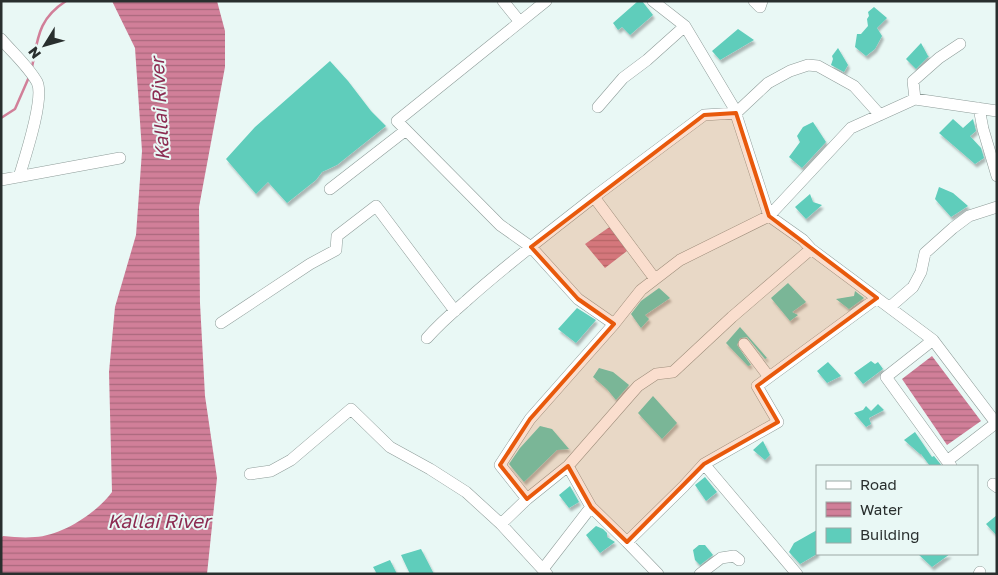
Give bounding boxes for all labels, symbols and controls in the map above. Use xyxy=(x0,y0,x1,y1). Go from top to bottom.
north arrow xyxy=(20,20,70,70)
text: N xyxy=(24,44,44,62)
water label: Kallai River xyxy=(145,54,173,161)
legend xyxy=(816,465,978,555)
text: Road xyxy=(860,475,897,493)
text: Water xyxy=(860,500,903,518)
water label: Kallai River xyxy=(107,509,213,532)
text: Building xyxy=(860,525,920,543)

